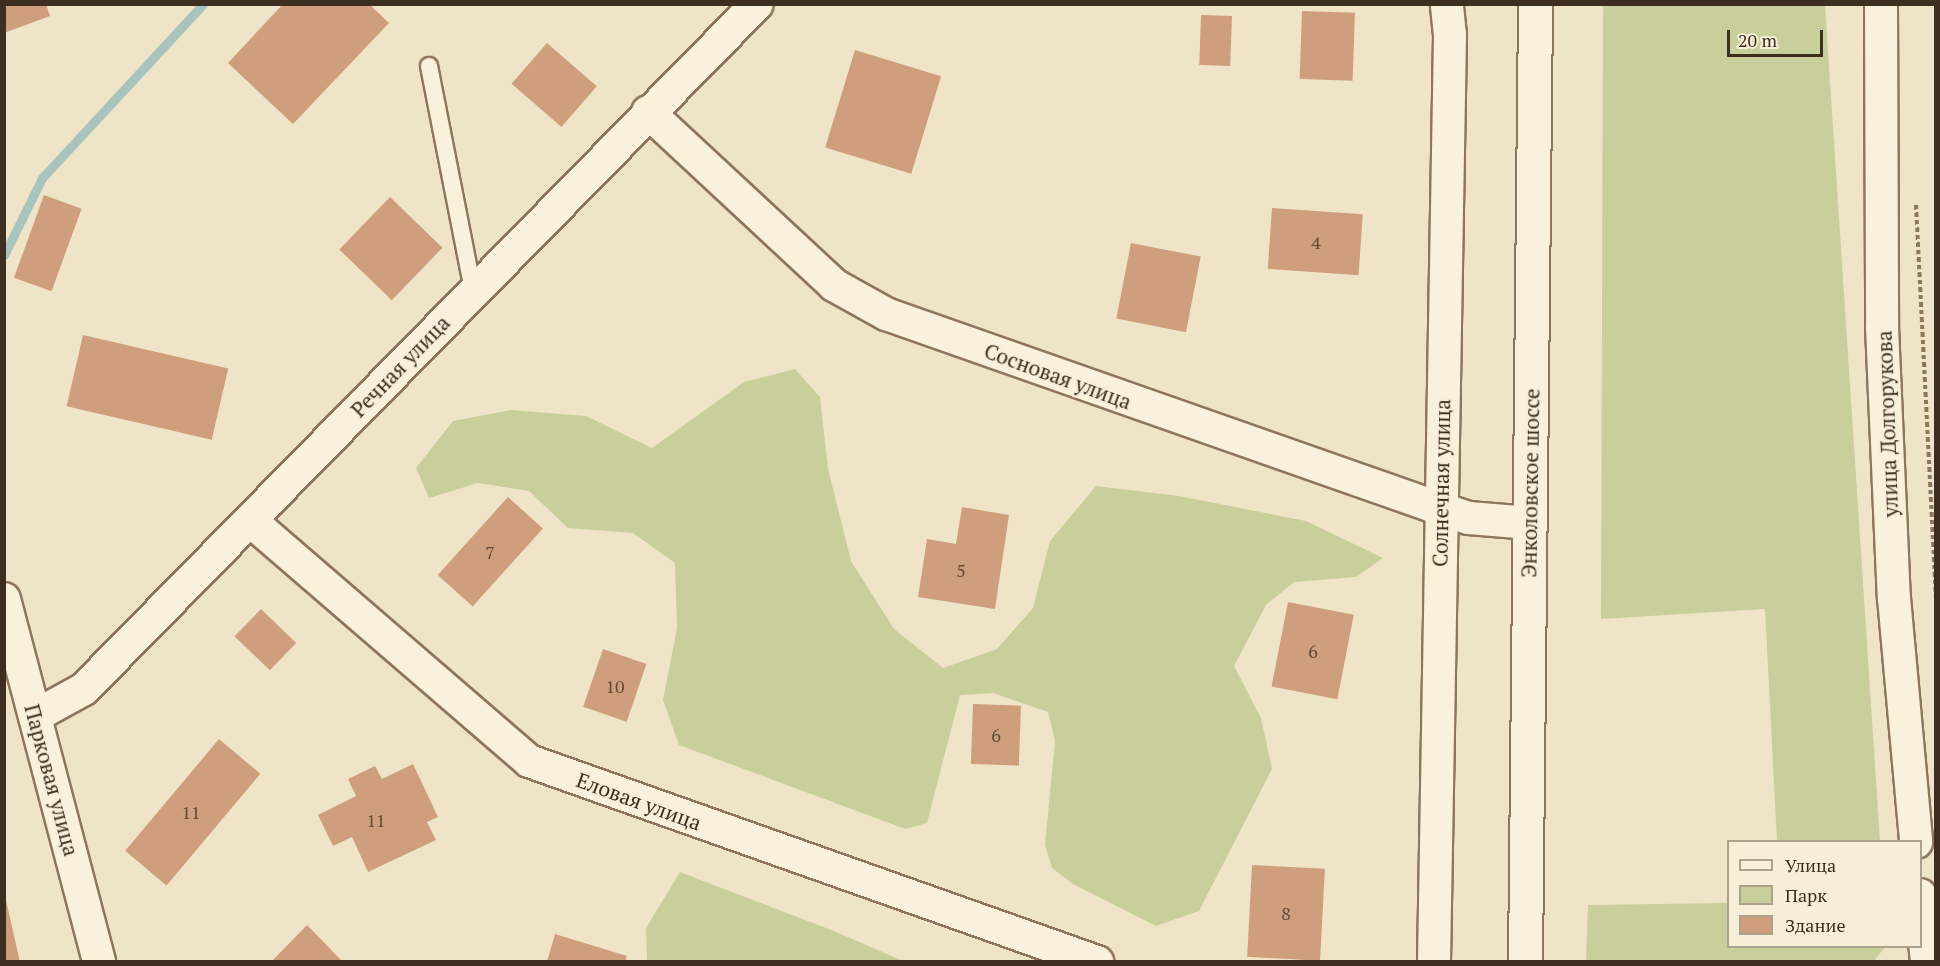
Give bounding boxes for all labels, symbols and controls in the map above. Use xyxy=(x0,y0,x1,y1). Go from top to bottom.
scale bar xyxy=(1730,18,1826,56)
text: 20 m xyxy=(1738,28,1777,52)
house number: 4 xyxy=(1311,231,1321,253)
street label: Речная улица xyxy=(345,310,455,422)
street label: улица Долгорукова xyxy=(1871,330,1903,518)
street label: Сосновая улица xyxy=(981,338,1135,414)
street label: Энколовское шоссе xyxy=(1516,388,1544,578)
street label: Солнечная улица xyxy=(1427,399,1455,567)
house number: 7 xyxy=(485,541,495,563)
house number: 5 xyxy=(956,559,966,581)
house number: 6 xyxy=(1308,640,1318,662)
house number: 10 xyxy=(605,675,625,697)
street label: Парковая улица xyxy=(20,701,84,859)
house number: 6 xyxy=(991,724,1001,746)
street label: Еловая улица xyxy=(573,767,705,835)
house number: 11 xyxy=(181,801,201,823)
house number: 11 xyxy=(366,809,386,831)
legend xyxy=(1727,840,1922,948)
text: Улица xyxy=(1785,853,1836,877)
text: Парк xyxy=(1785,883,1827,907)
house number: 8 xyxy=(1281,902,1291,924)
text: Здание xyxy=(1785,913,1845,937)

